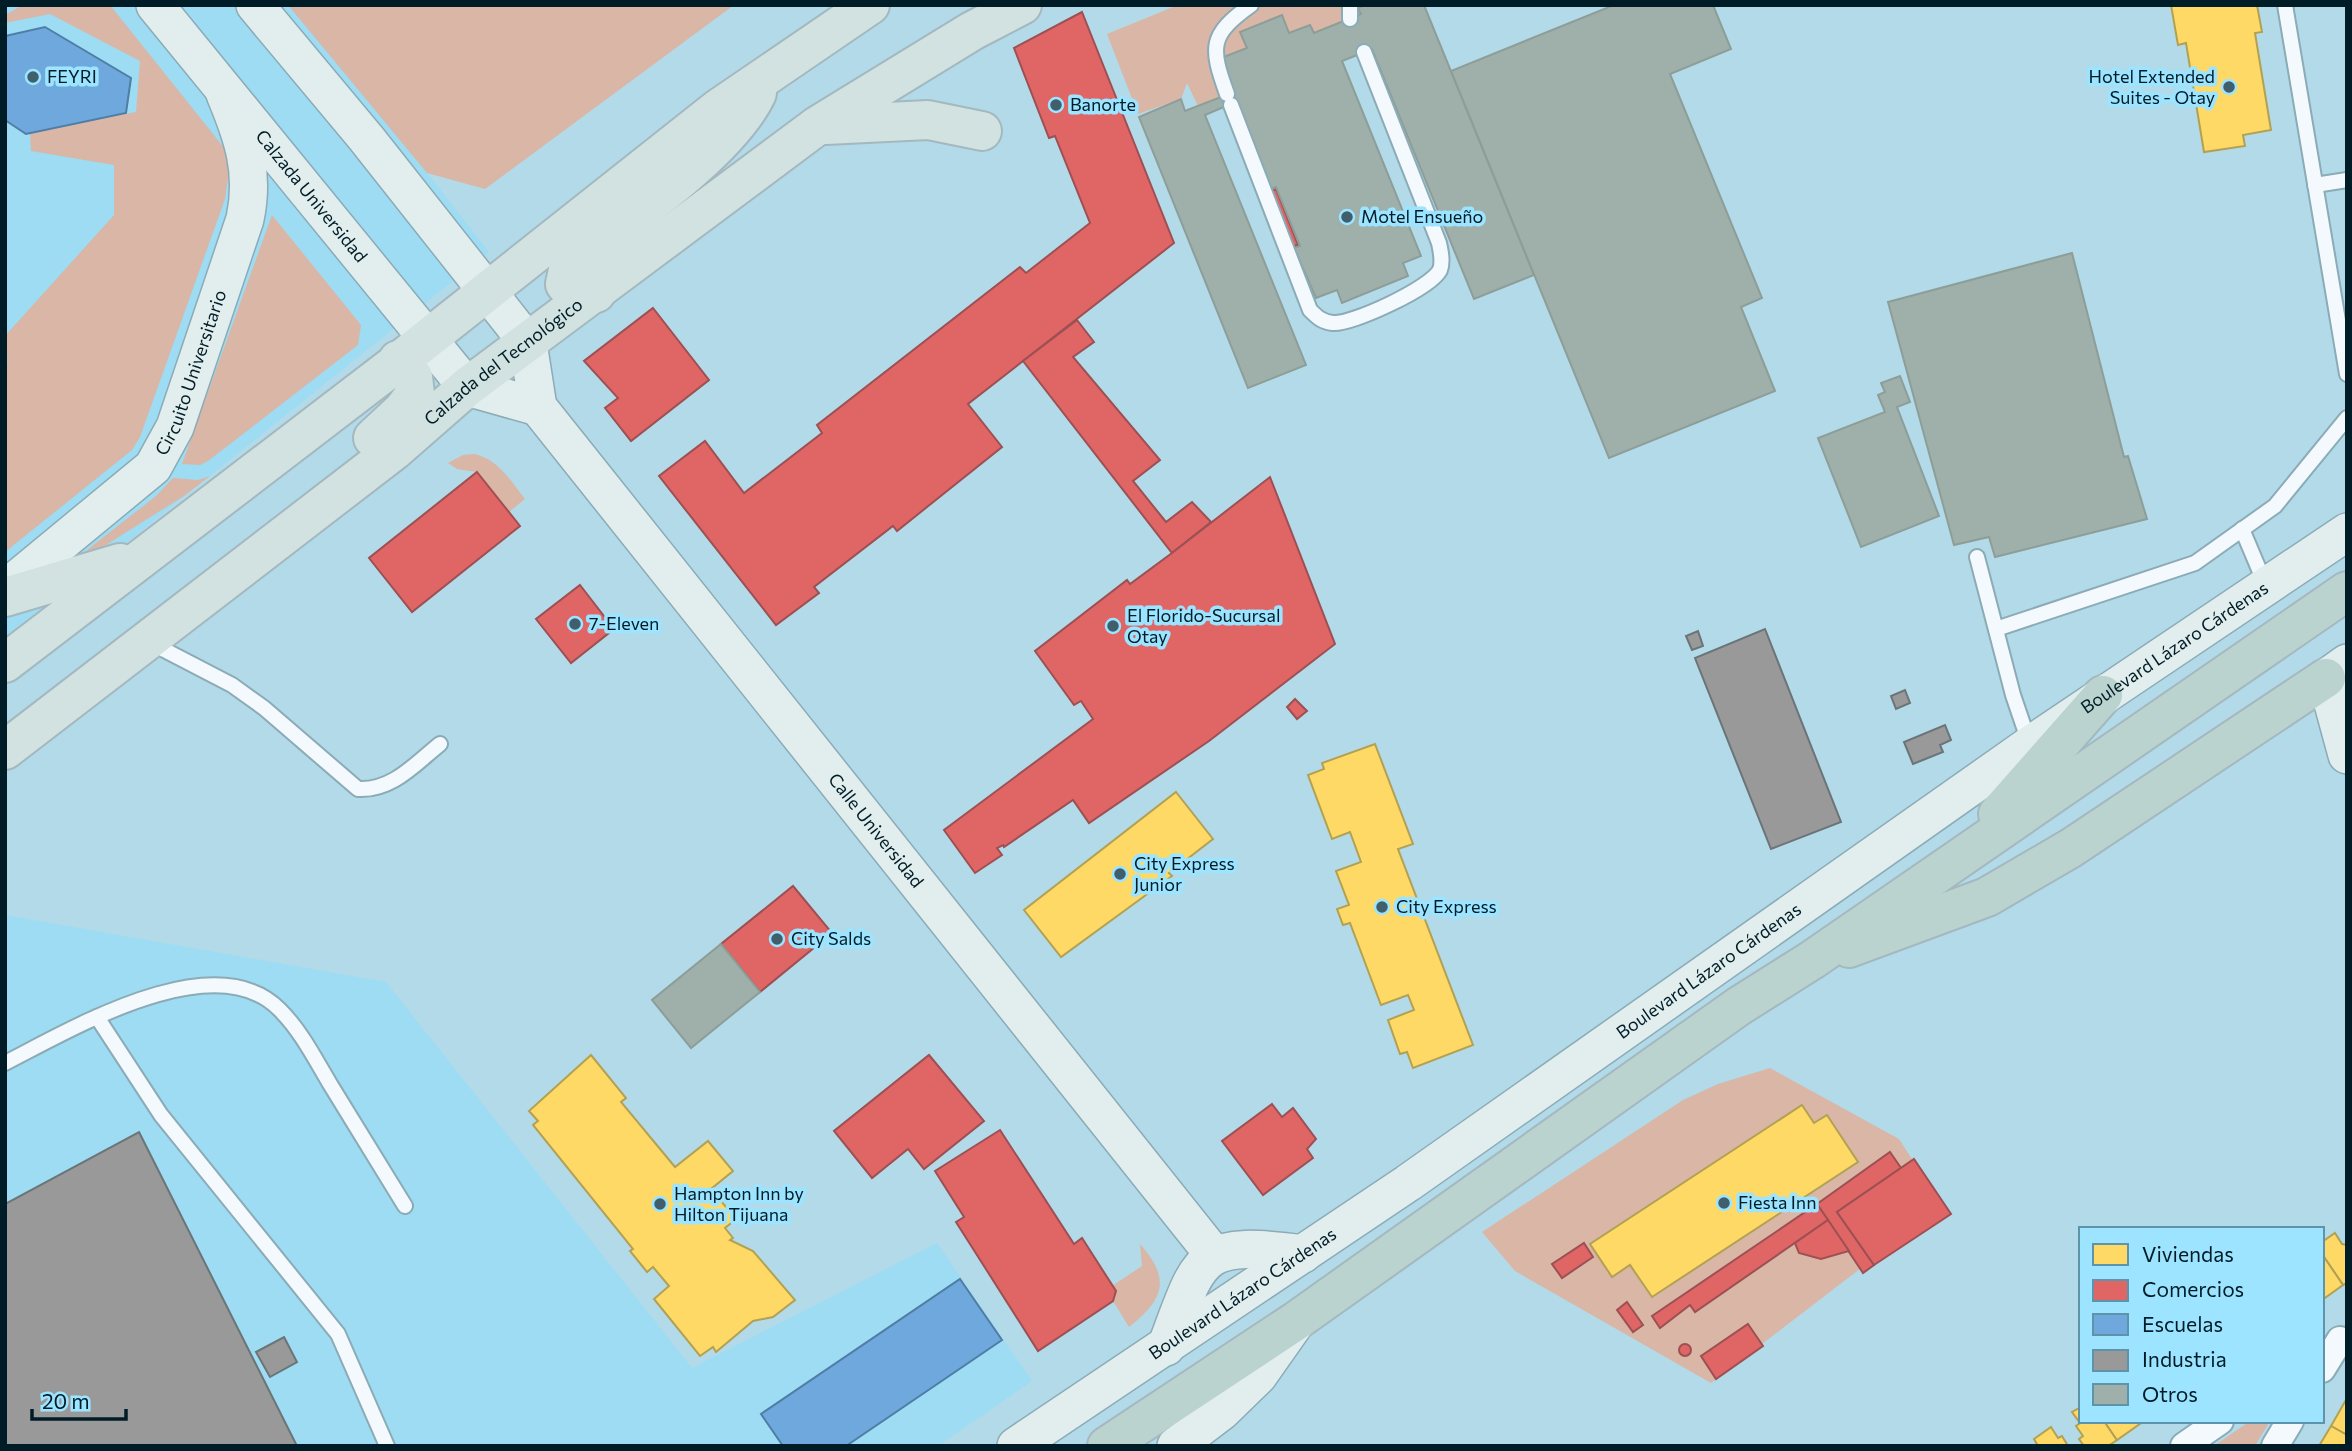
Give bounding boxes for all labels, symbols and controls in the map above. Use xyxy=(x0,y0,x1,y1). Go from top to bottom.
place label: FEYRI xyxy=(47,65,97,87)
place label: Hotel Extended Suites - Otay xyxy=(2089,65,2215,108)
marker: FEYRI xyxy=(25,69,41,85)
marker: Hotel Extended Suites - Otay xyxy=(2221,79,2237,95)
place label: Banorte xyxy=(1070,93,1136,115)
marker: Banorte xyxy=(1048,97,1064,113)
street label: Calzada Universidad xyxy=(251,125,373,266)
place label: Motel Ensueño xyxy=(1361,205,1483,227)
marker: Motel Ensueño xyxy=(1339,209,1355,225)
street label: Circuito Universitario xyxy=(150,287,230,459)
street label: Calzada del Tecnológico xyxy=(419,293,587,430)
street label: Boulevard Lázaro Cárdenas xyxy=(2076,576,2272,718)
place label: El Florido-Sucursal Otay xyxy=(1127,604,1281,647)
place label: 7-Eleven xyxy=(589,612,659,634)
marker: 7-Eleven xyxy=(567,616,583,632)
marker: El Florido-Sucursal Otay xyxy=(1105,618,1121,634)
street label: Calle Universidad xyxy=(824,768,929,892)
place label: City Express Junior xyxy=(1134,852,1235,895)
marker: City Express Junior xyxy=(1112,866,1128,882)
place label: City Express xyxy=(1396,895,1497,917)
street label: Boulevard Lázaro Cárdenas xyxy=(1612,898,1805,1043)
marker: City Express xyxy=(1374,899,1390,915)
place label: City Salds xyxy=(791,927,871,949)
marker: City Salds xyxy=(769,931,785,947)
place label: Hampton Inn by Hilton Tijuana xyxy=(674,1182,804,1225)
place label: Fiesta Inn xyxy=(1738,1191,1817,1213)
marker: Fiesta Inn xyxy=(1716,1195,1732,1211)
marker: Hampton Inn by Hilton Tijuana xyxy=(652,1196,668,1212)
street label: Boulevard Lázaro Cárdenas xyxy=(1144,1222,1340,1364)
legend xyxy=(2079,1227,2324,1423)
text: Viviendas xyxy=(2142,1241,2234,1266)
text: Comercios xyxy=(2142,1276,2244,1301)
text: Escuelas xyxy=(2142,1311,2223,1336)
text: Industria xyxy=(2142,1346,2227,1371)
scale bar xyxy=(32,1378,126,1422)
text: Otros xyxy=(2142,1381,2198,1406)
text: 20 m xyxy=(42,1388,90,1413)

